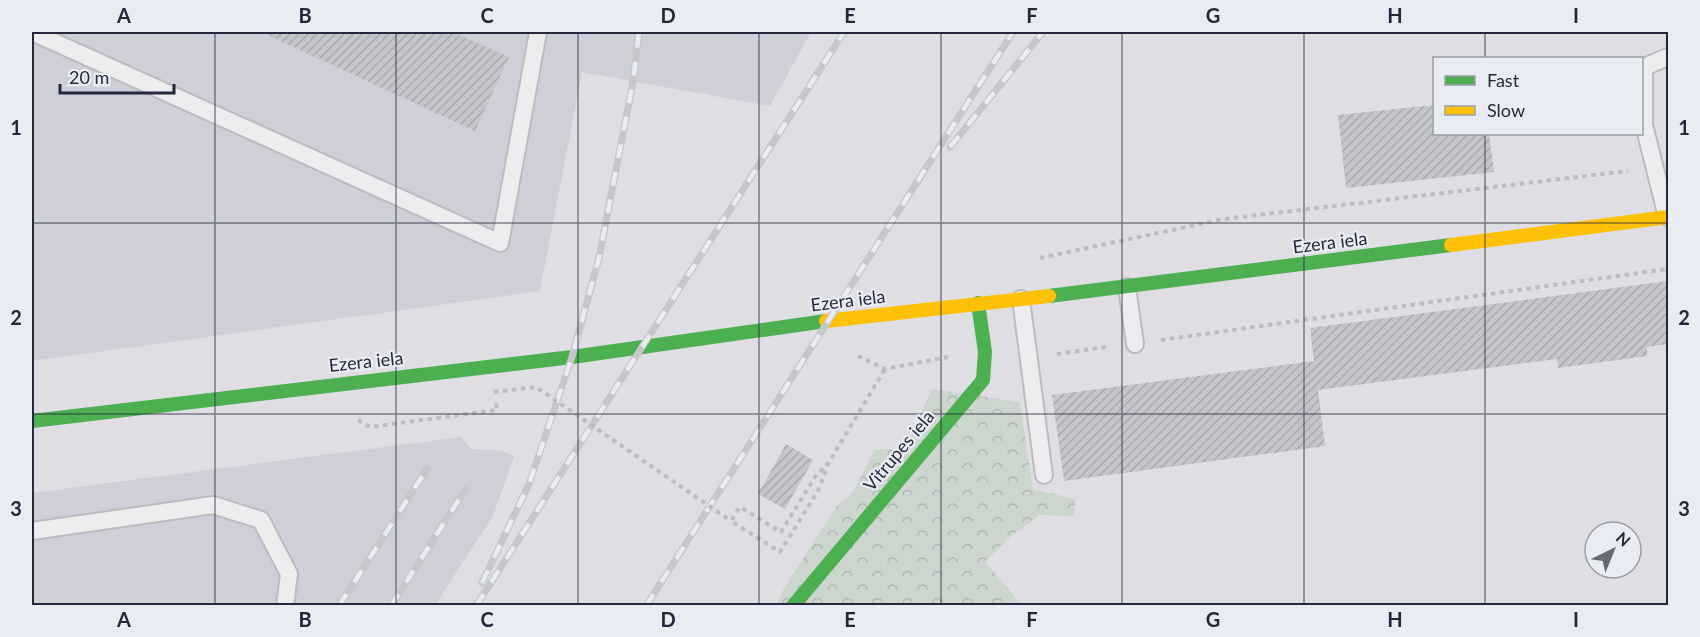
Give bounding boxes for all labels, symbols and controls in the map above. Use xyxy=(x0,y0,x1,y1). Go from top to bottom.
text: A xyxy=(116,3,131,27)
text: B xyxy=(298,3,312,27)
text: C xyxy=(480,3,494,27)
text: D xyxy=(660,3,676,27)
text: E xyxy=(844,3,856,27)
text: F xyxy=(1026,3,1038,27)
text: G xyxy=(1206,3,1220,27)
text: H xyxy=(1387,3,1403,27)
text: I xyxy=(1573,3,1579,27)
scale bar xyxy=(60,57,174,95)
legend xyxy=(1433,57,1643,135)
text: 20 m xyxy=(69,66,109,88)
text: Fast xyxy=(1487,69,1520,91)
text: Slow xyxy=(1487,99,1525,121)
text: 1 xyxy=(10,115,22,139)
text: 1 xyxy=(1678,115,1690,139)
street label: Ezera iela xyxy=(1291,227,1368,257)
street label: Ezera iela xyxy=(809,285,886,315)
text: 2 xyxy=(10,305,22,329)
text: 2 xyxy=(1678,305,1690,329)
street label: Ezera iela xyxy=(328,346,404,376)
street label: Vitrupes iela xyxy=(858,406,938,495)
text: 3 xyxy=(10,496,22,520)
text: 3 xyxy=(1678,496,1690,520)
north arrow xyxy=(1583,520,1643,580)
text: N xyxy=(1613,528,1635,550)
text: A xyxy=(116,607,131,631)
text: B xyxy=(298,607,312,631)
text: C xyxy=(480,607,494,631)
text: D xyxy=(660,607,676,631)
text: E xyxy=(844,607,856,631)
text: F xyxy=(1026,607,1038,631)
text: G xyxy=(1206,607,1220,631)
text: H xyxy=(1387,607,1403,631)
text: I xyxy=(1573,607,1579,631)

